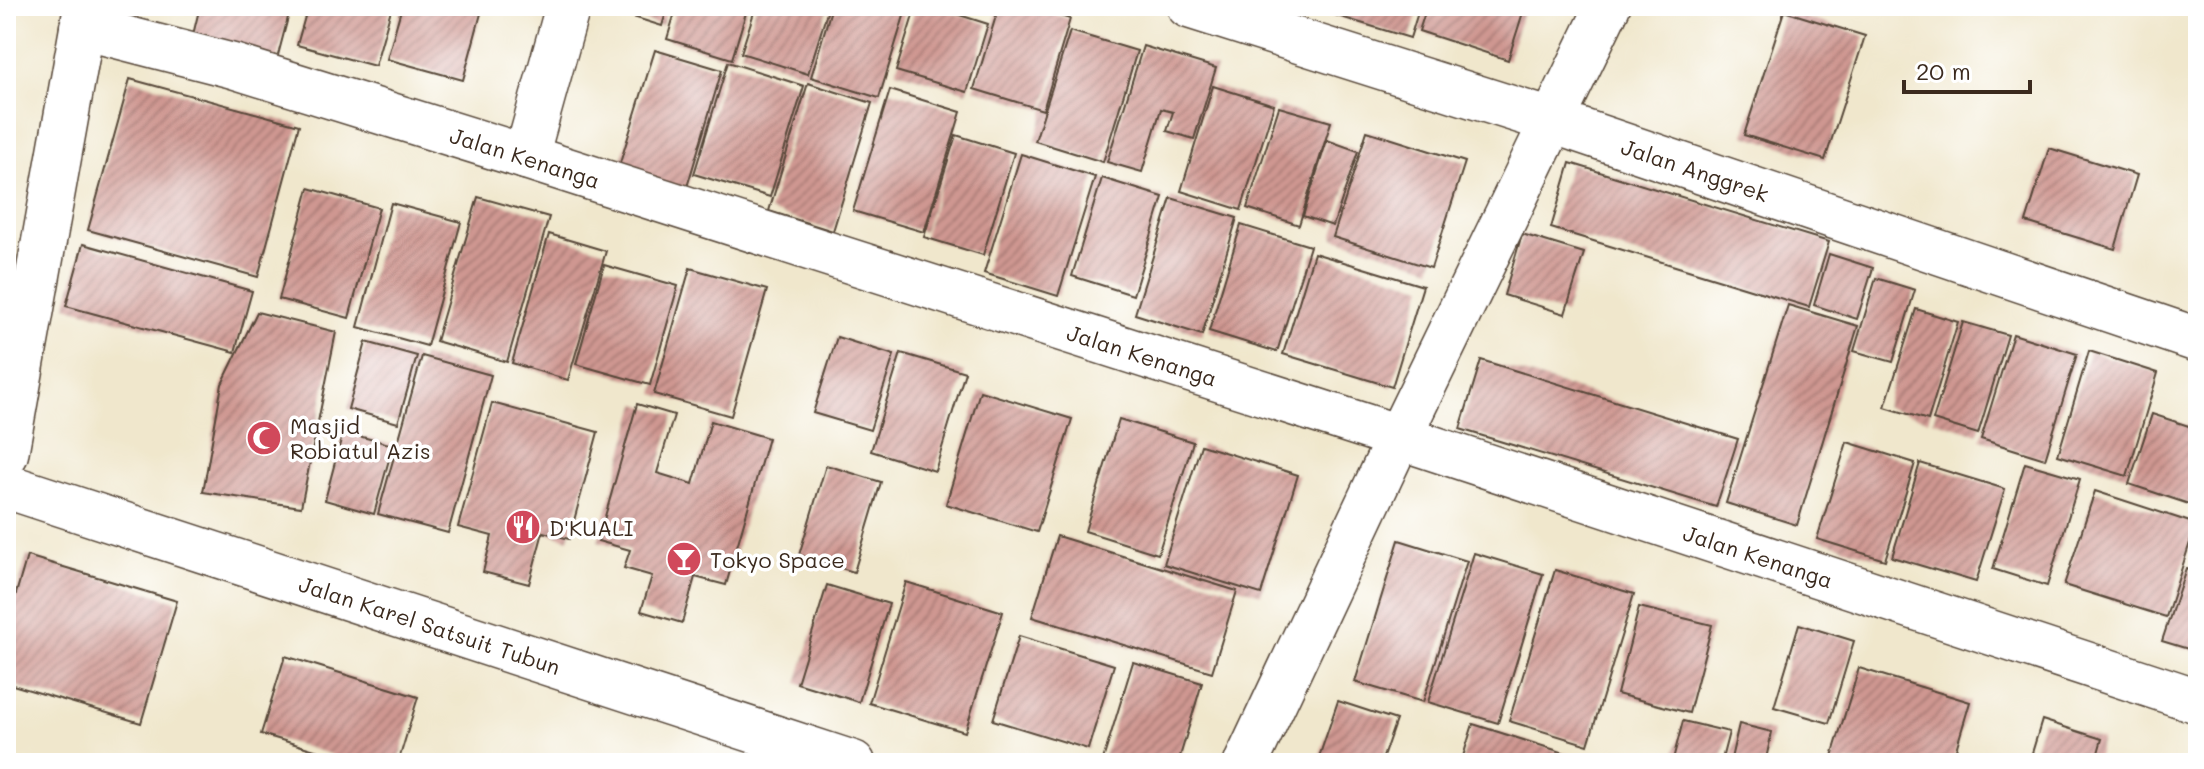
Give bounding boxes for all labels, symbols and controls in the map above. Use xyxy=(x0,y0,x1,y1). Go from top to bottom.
scale bar xyxy=(1904,44,2030,94)
text: 20 m xyxy=(1916,55,1971,86)
street label: Jalan Kenanga xyxy=(447,120,604,194)
street label: Jalan Anggrek xyxy=(1618,131,1773,208)
street label: Jalan Kenanga xyxy=(1064,317,1221,392)
place label: Masjid Robiatul Azis xyxy=(290,411,431,465)
mosque icon: Masjid Robiatul Azis xyxy=(245,419,283,457)
restaurant icon: D'KUALI xyxy=(504,508,542,546)
place label: D'KUALI xyxy=(549,513,633,542)
street label: Jalan Kenanga xyxy=(1680,518,1837,594)
bar icon: Tokyo Space xyxy=(665,540,703,578)
place label: Tokyo Space xyxy=(710,545,845,574)
street label: Jalan Karel Satsuit Tubun xyxy=(296,568,564,681)

